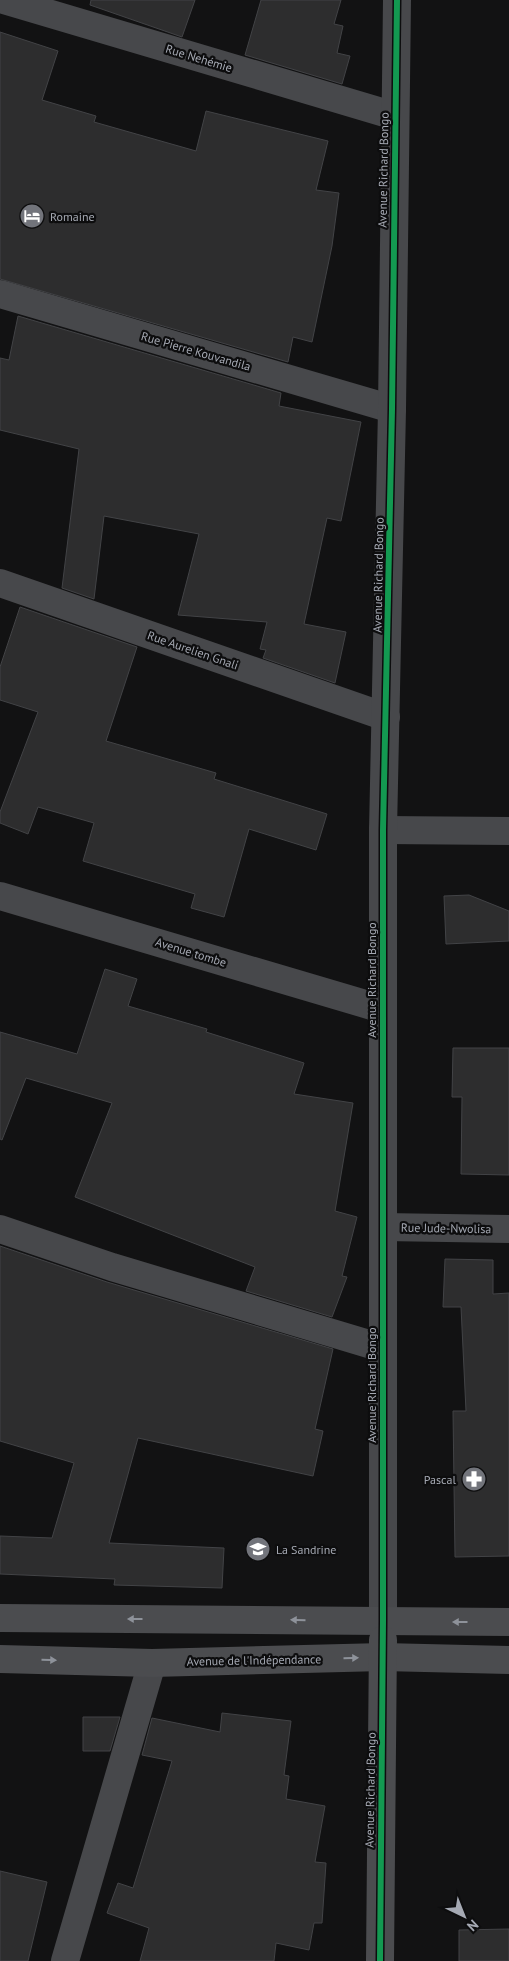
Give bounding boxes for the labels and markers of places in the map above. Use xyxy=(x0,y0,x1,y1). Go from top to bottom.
hotel icon: Romaine xyxy=(19,203,45,229)
place label: Romaine xyxy=(50,209,95,224)
pharmacy icon: Pascal xyxy=(461,1466,487,1492)
place label: Pascal xyxy=(424,1472,456,1487)
school or university icon: La Sandrine xyxy=(245,1536,271,1562)
place label: La Sandrine xyxy=(276,1542,336,1557)

